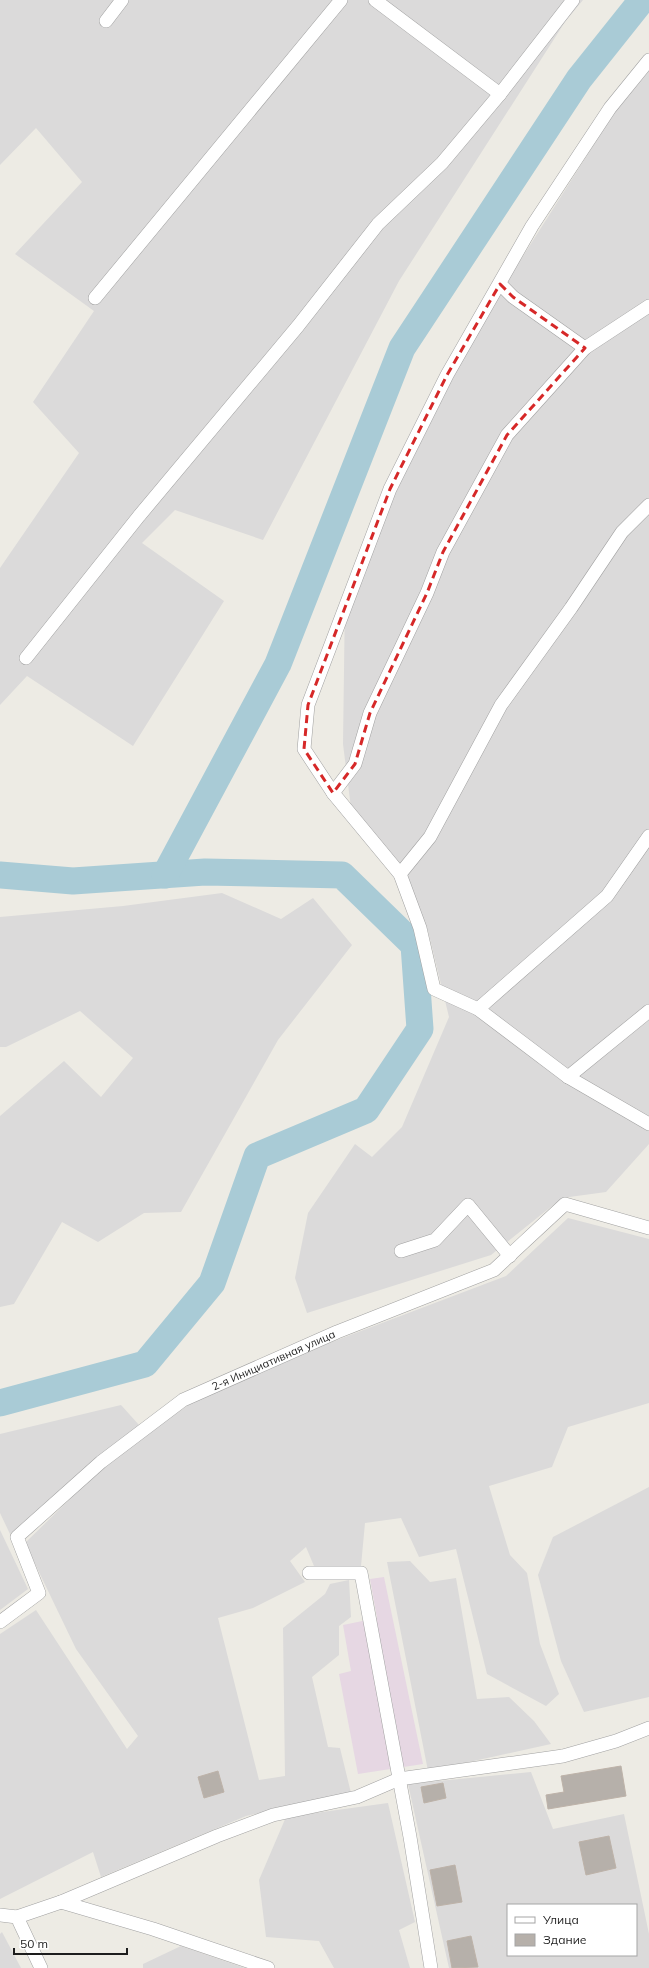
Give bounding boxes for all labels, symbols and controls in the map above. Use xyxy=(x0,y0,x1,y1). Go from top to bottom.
street label: 2-я Инициативная улица xyxy=(209,1327,337,1393)
legend xyxy=(507,1904,637,1956)
text: Улица xyxy=(542,1912,579,1927)
scale bar xyxy=(14,1930,127,1956)
text: Здание xyxy=(543,1932,587,1947)
text: 50 m xyxy=(20,1936,48,1951)

